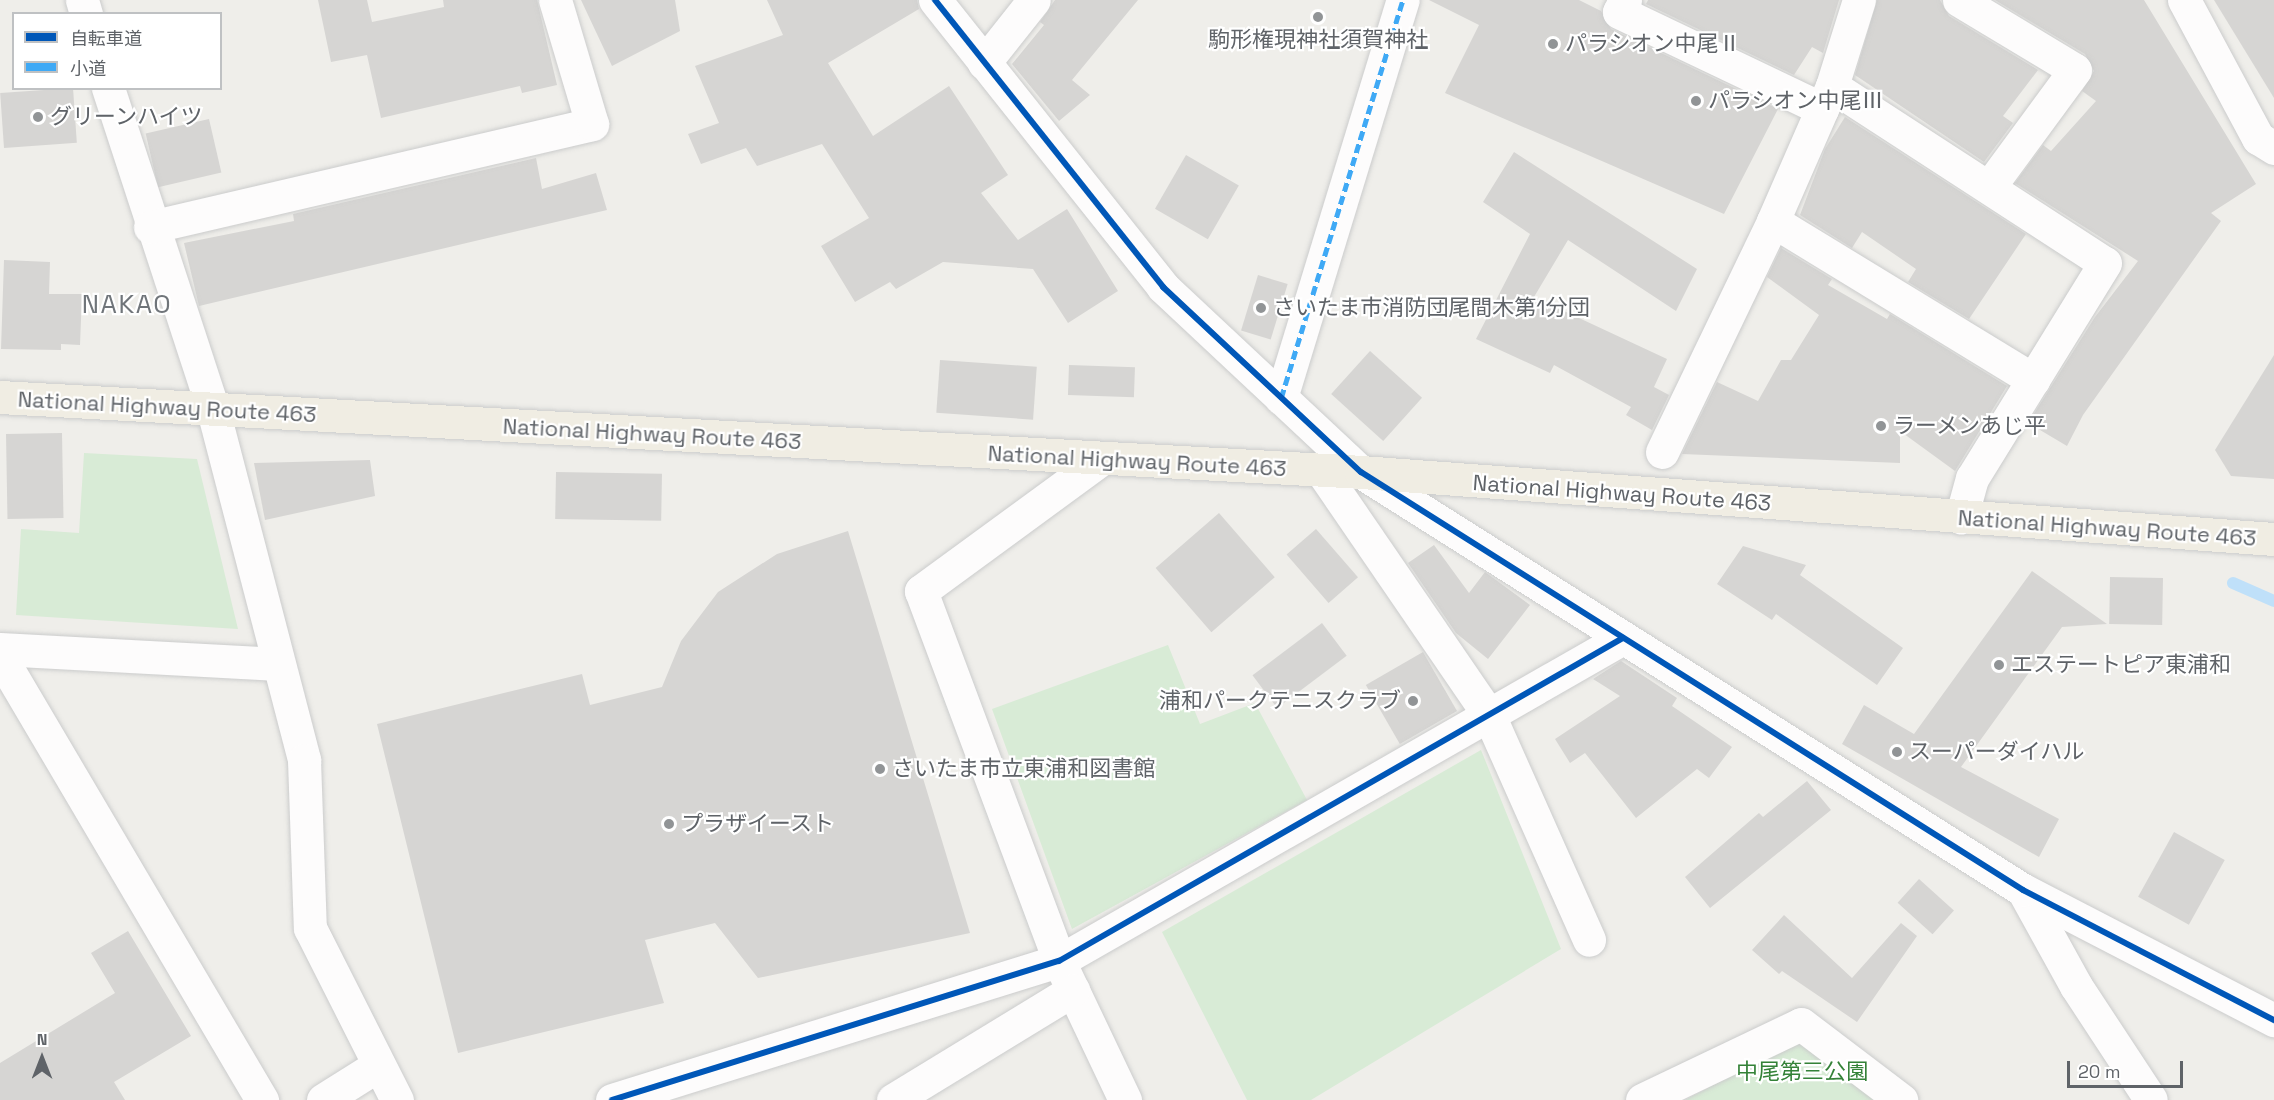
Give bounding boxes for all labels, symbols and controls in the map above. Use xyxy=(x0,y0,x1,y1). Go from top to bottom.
marker: 駒形権現神社須賀神社 xyxy=(1311,10,1325,24)
legend xyxy=(12,12,222,90)
text: 自転車道 xyxy=(70,27,142,50)
place label: 駒形権現神社須賀神社 xyxy=(1208,27,1428,53)
place label: パラシオン中尾Ⅱ xyxy=(1565,31,1741,57)
marker: パラシオン中尾Ⅱ xyxy=(1546,37,1560,51)
text: 小道 xyxy=(70,57,106,80)
place label: パラシオン中尾Ⅲ xyxy=(1708,88,1884,114)
marker: パラシオン中尾Ⅲ xyxy=(1689,94,1703,108)
place label: グリーンハイツ xyxy=(50,104,204,130)
marker: グリーンハイツ xyxy=(31,110,45,124)
district label: NAKAO xyxy=(82,289,172,321)
place label: さいたま市消防団尾間木第1分団 xyxy=(1273,295,1590,321)
marker: さいたま市消防団尾間木第1分団 xyxy=(1254,301,1268,315)
street label: National Highway Route 463 xyxy=(17,386,317,428)
street label: National Highway Route 463 xyxy=(502,413,802,455)
place label: ラーメンあじ平 xyxy=(1893,413,2047,439)
marker: ラーメンあじ平 xyxy=(1874,419,1888,433)
street label: National Highway Route 463 xyxy=(987,440,1287,482)
street label: National Highway Route 463 xyxy=(1472,469,1772,517)
street label: National Highway Route 463 xyxy=(1957,504,2257,552)
place label: エステートピア東浦和 xyxy=(2011,652,2231,678)
marker: エステートピア東浦和 xyxy=(1992,658,2006,672)
place label: 浦和パークテニスクラブ xyxy=(1159,688,1401,714)
marker: 浦和パークテニスクラブ xyxy=(1406,694,1420,708)
place label: スーパーダイハル xyxy=(1909,739,2085,765)
marker: スーパーダイハル xyxy=(1890,745,1904,759)
place label: さいたま市立東浦和図書館 xyxy=(892,756,1156,782)
marker: さいたま市立東浦和図書館 xyxy=(873,762,887,776)
place label: プラザイースト xyxy=(681,811,835,837)
marker: プラザイースト xyxy=(662,817,676,831)
north arrow xyxy=(12,1028,72,1088)
text: N xyxy=(37,1029,47,1050)
scale bar xyxy=(2070,1049,2186,1087)
park label: 中尾第三公園 xyxy=(1736,1059,1868,1085)
text: 20 m xyxy=(2078,1060,2121,1083)

